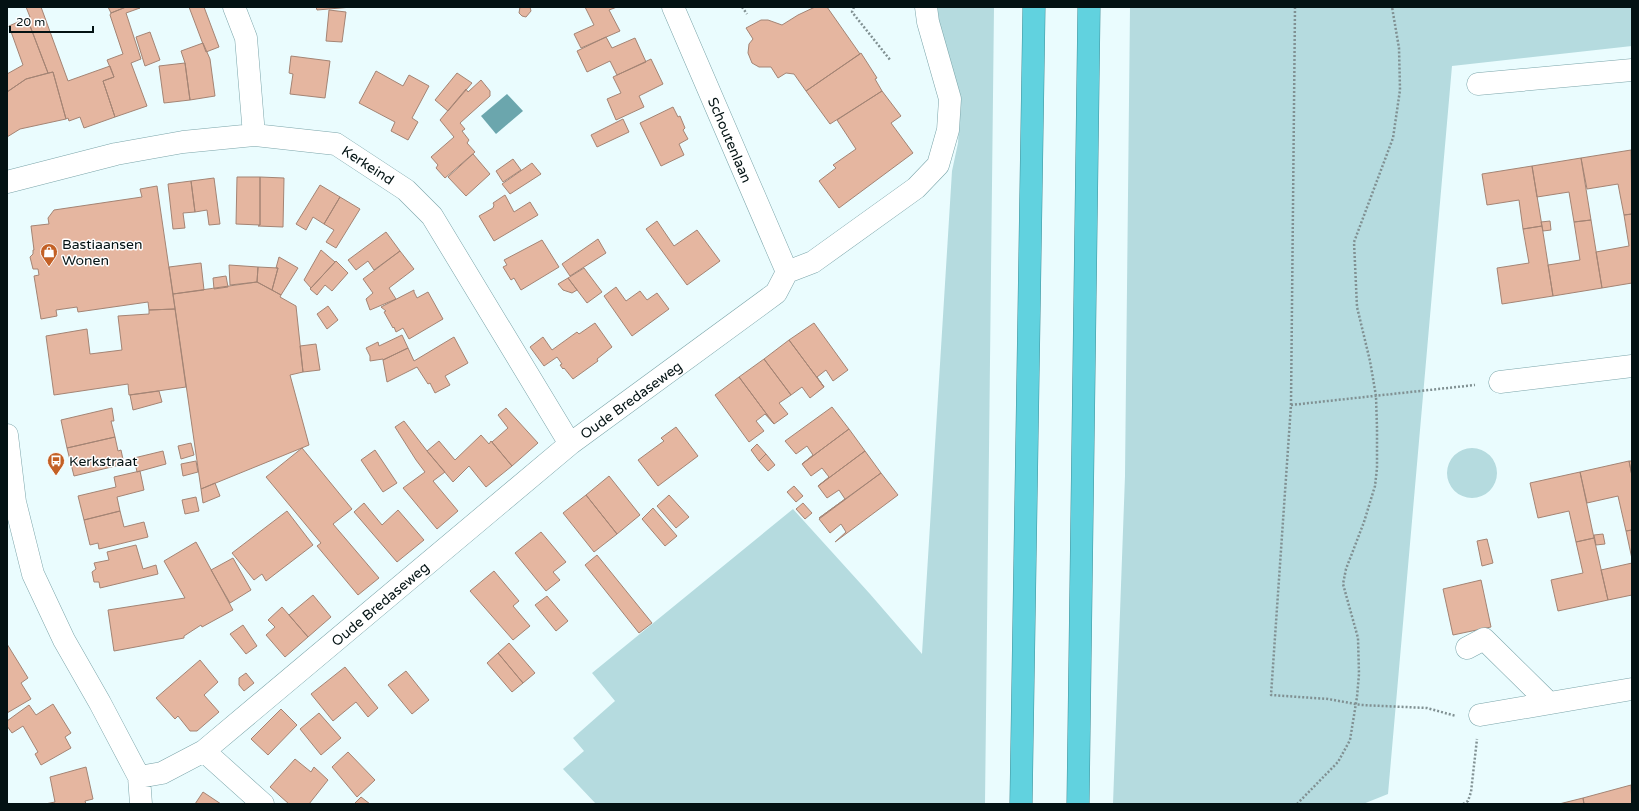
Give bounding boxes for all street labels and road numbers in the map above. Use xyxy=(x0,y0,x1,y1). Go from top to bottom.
street label: Schoutenlaan xyxy=(704,95,755,185)
street label: Kerkeind xyxy=(338,142,397,189)
street label: Oude Bredaseweg xyxy=(577,358,686,443)
street label: Oude Bredaseweg xyxy=(328,559,432,650)

